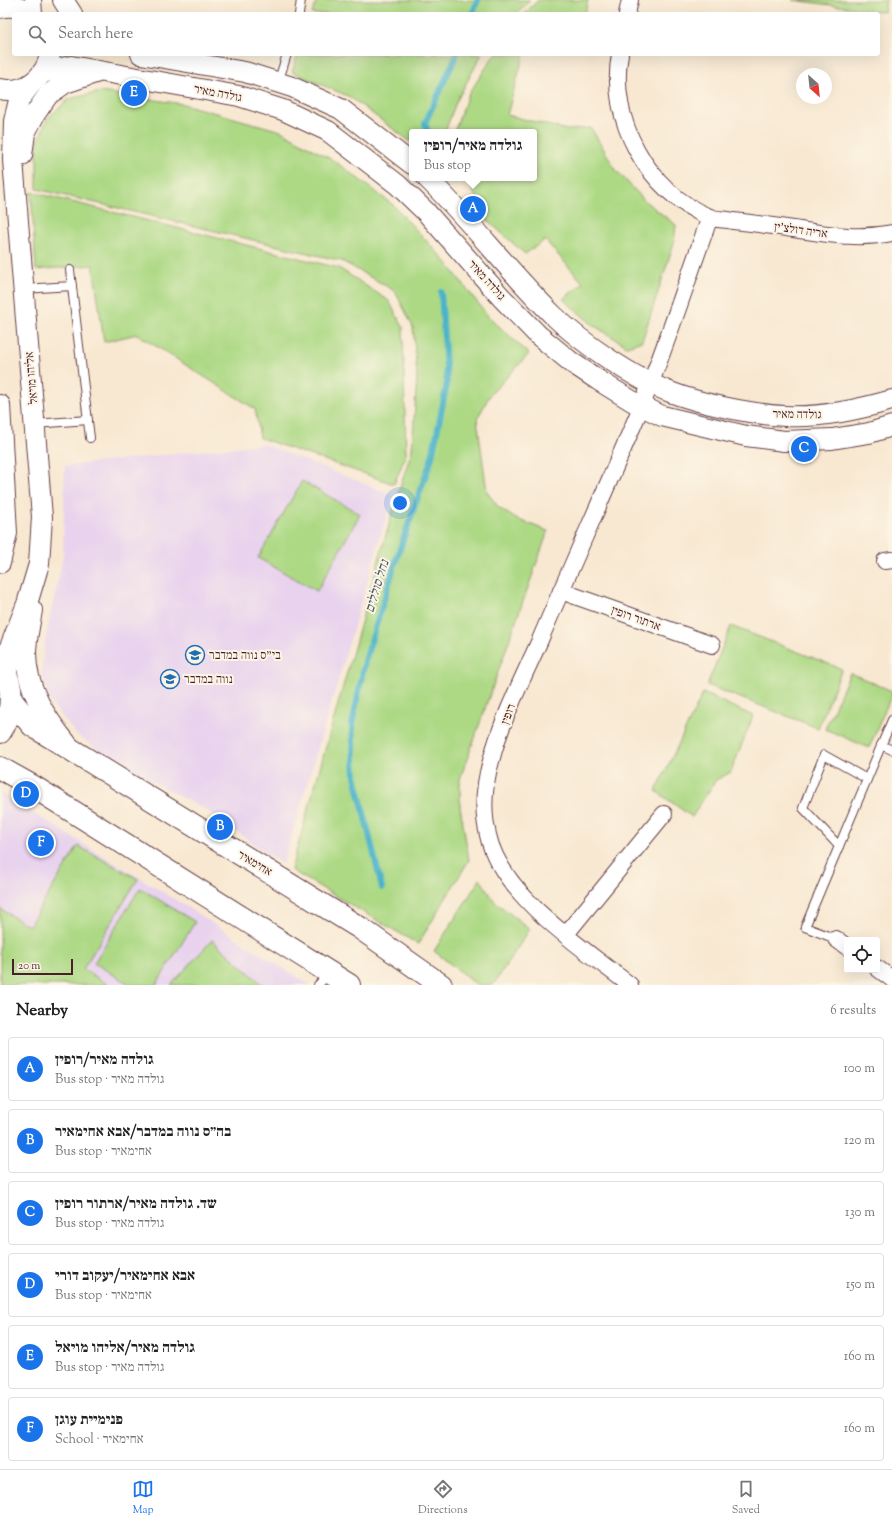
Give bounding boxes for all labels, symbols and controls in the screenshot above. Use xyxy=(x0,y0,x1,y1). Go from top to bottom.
search box xyxy=(12,12,880,56)
icon: search xyxy=(26,23,48,45)
text: Search here xyxy=(58,24,133,45)
north arrow xyxy=(796,68,832,104)
pin: E xyxy=(121,78,147,108)
street label: גולדה מאיר xyxy=(192,80,244,108)
popup xyxy=(409,129,537,181)
text: גולדה מאיר/רופין xyxy=(424,136,522,157)
text: Bus stop xyxy=(424,157,471,175)
pin: A xyxy=(460,194,486,224)
street label: אריה דולצ'ין xyxy=(773,218,829,244)
street label: גולדה מאיר xyxy=(463,256,509,305)
street label: אליהו מויאל xyxy=(21,351,43,405)
street label: גולדה מאיר xyxy=(772,406,822,424)
pin: C xyxy=(791,434,817,464)
your location xyxy=(390,493,410,513)
water label: נחל סוללים xyxy=(361,557,395,615)
street label: ארתור רופין xyxy=(608,602,663,636)
school or university icon: בי"ס נווה במדבר xyxy=(184,644,206,666)
place label: בי"ס נווה במדבר xyxy=(209,647,281,665)
school or university icon: נווה במדבר xyxy=(159,668,181,690)
place label: נווה במדבר xyxy=(184,671,233,689)
street label: רופין xyxy=(497,701,521,727)
pin: D xyxy=(13,779,39,809)
pin: B xyxy=(207,812,233,842)
pin: F xyxy=(28,828,54,858)
street label: אחימאיר xyxy=(234,846,275,881)
map controls xyxy=(844,937,880,973)
button: locate xyxy=(844,937,880,973)
scale bar xyxy=(12,957,73,976)
text: 20 m xyxy=(18,958,40,974)
text: Nearby xyxy=(16,999,68,1023)
text: 6 results xyxy=(830,1002,876,1020)
text: גולדה מאיר/רופין xyxy=(55,1050,154,1071)
text: A xyxy=(25,1060,35,1078)
text: 100 m xyxy=(843,1060,875,1078)
text: Bus stop · גולדה מאיר xyxy=(55,1071,164,1089)
text: בה״ס נווה במדבר/אבא אחימאיר xyxy=(55,1122,231,1143)
text: B xyxy=(26,1132,34,1150)
text: 120 m xyxy=(844,1132,875,1150)
text: Bus stop · אחימאיר xyxy=(55,1143,152,1161)
text: שד. גולדה מאיר/ארתור רופין xyxy=(55,1194,217,1215)
text: C xyxy=(25,1204,35,1222)
text: 130 m xyxy=(845,1204,875,1222)
text: Bus stop · גולדה מאיר xyxy=(55,1215,164,1233)
text: אבא אחימאיר/יעקוב דורי xyxy=(55,1266,195,1287)
text: D xyxy=(25,1276,35,1294)
text: 150 m xyxy=(846,1276,875,1294)
text: Bus stop · אחימאיר xyxy=(55,1287,152,1305)
text: גולדה מאיר/אליהו מויאל xyxy=(55,1338,195,1359)
text: E xyxy=(26,1348,34,1366)
text: 160 m xyxy=(844,1348,875,1366)
text: Bus stop · גולדה מאיר xyxy=(55,1359,164,1377)
text: פנימיית עוגן xyxy=(55,1410,123,1431)
text: F xyxy=(26,1420,34,1438)
text: 160 m xyxy=(844,1420,875,1438)
text: School · אחימאיר xyxy=(55,1431,144,1449)
tab: Map xyxy=(132,1478,154,1518)
tab: Directions xyxy=(418,1478,468,1518)
tab: Saved xyxy=(732,1478,760,1518)

